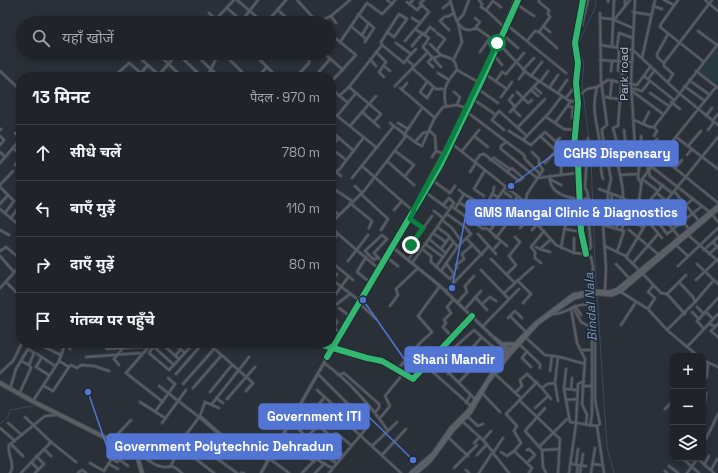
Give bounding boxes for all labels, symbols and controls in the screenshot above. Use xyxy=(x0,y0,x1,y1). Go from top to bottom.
search box xyxy=(16,16,336,60)
icon: search xyxy=(30,27,52,49)
text: यहाँ खोजें xyxy=(62,28,114,47)
route start xyxy=(488,34,506,52)
street label: Park road xyxy=(616,47,632,101)
text: 13 मिनट xyxy=(32,86,90,108)
text: पैदल · 970 m xyxy=(250,89,320,106)
callout: CGHS Dispensary xyxy=(555,141,678,166)
icon: ahead xyxy=(32,142,54,164)
text: सीधे चलें xyxy=(70,142,121,161)
text: 780 m xyxy=(282,144,320,161)
text: CGHS Dispensary xyxy=(564,145,670,162)
icon: left xyxy=(32,198,54,220)
text: बाएँ मुड़ें xyxy=(70,198,115,217)
text: 110 m xyxy=(286,200,320,217)
callout: GMS Mangal Clinic & Diagnostics xyxy=(466,200,686,225)
text: GMS Mangal Clinic & Diagnostics xyxy=(474,204,678,221)
route end xyxy=(402,236,420,254)
icon: right xyxy=(32,254,54,276)
text: दाएँ मुड़ें xyxy=(70,254,114,273)
text: 80 m xyxy=(289,256,320,273)
water label: Bindal Nala xyxy=(580,272,601,342)
icon: arrive xyxy=(32,310,54,332)
text: गंतव्य पर पहुँचे xyxy=(70,310,155,329)
callout: Shani Mandir xyxy=(405,347,503,372)
text: Shani Mandir xyxy=(413,351,495,368)
map controls xyxy=(670,353,706,461)
button: + xyxy=(670,353,706,389)
button: − xyxy=(670,389,706,425)
callout: Government ITI xyxy=(259,404,369,429)
text: Government ITI xyxy=(267,408,361,425)
button: layers xyxy=(670,425,706,461)
callout: Government Polytechnic Dehradun xyxy=(107,434,341,459)
text: Government Polytechnic Dehradun xyxy=(115,438,333,455)

